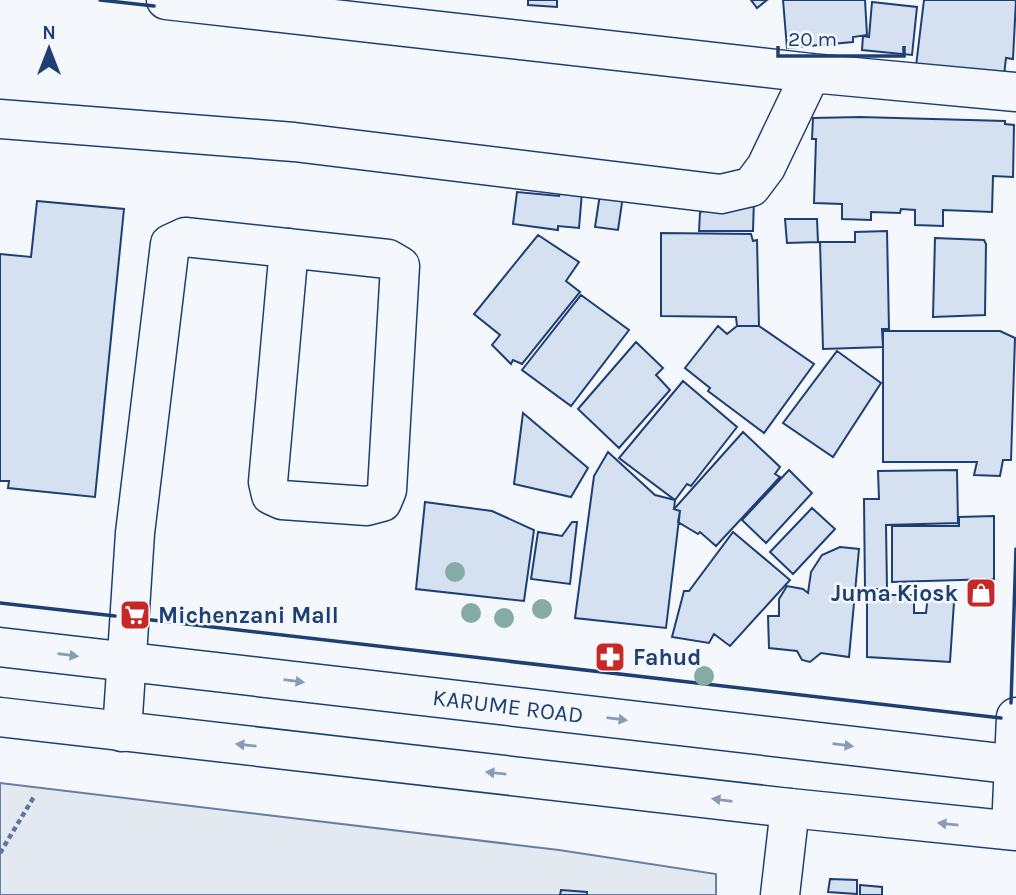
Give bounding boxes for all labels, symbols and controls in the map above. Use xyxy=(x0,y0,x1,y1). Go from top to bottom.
north arrow xyxy=(14,14,84,84)
scale bar xyxy=(778,14,904,58)
text: N xyxy=(42,22,56,44)
text: 20 m xyxy=(788,27,837,51)
shop icon: Juma Kiosk xyxy=(964,576,998,610)
place label: Juma Kiosk xyxy=(831,580,958,607)
supermarket icon: Michenzani Mall xyxy=(118,598,152,632)
place label: Michenzani Mall xyxy=(158,602,339,629)
pharmacy icon: Fahud xyxy=(593,640,627,674)
place label: Fahud xyxy=(633,644,701,671)
one-way arrow xyxy=(57,650,79,661)
one-way arrow xyxy=(283,676,305,687)
street label: KARUME ROAD xyxy=(431,684,585,729)
one-way arrow xyxy=(606,714,628,725)
one-way arrow xyxy=(234,740,256,751)
one-way arrow xyxy=(832,740,854,751)
one-way arrow xyxy=(485,768,507,779)
one-way arrow xyxy=(711,795,733,806)
one-way arrow xyxy=(937,818,959,829)

